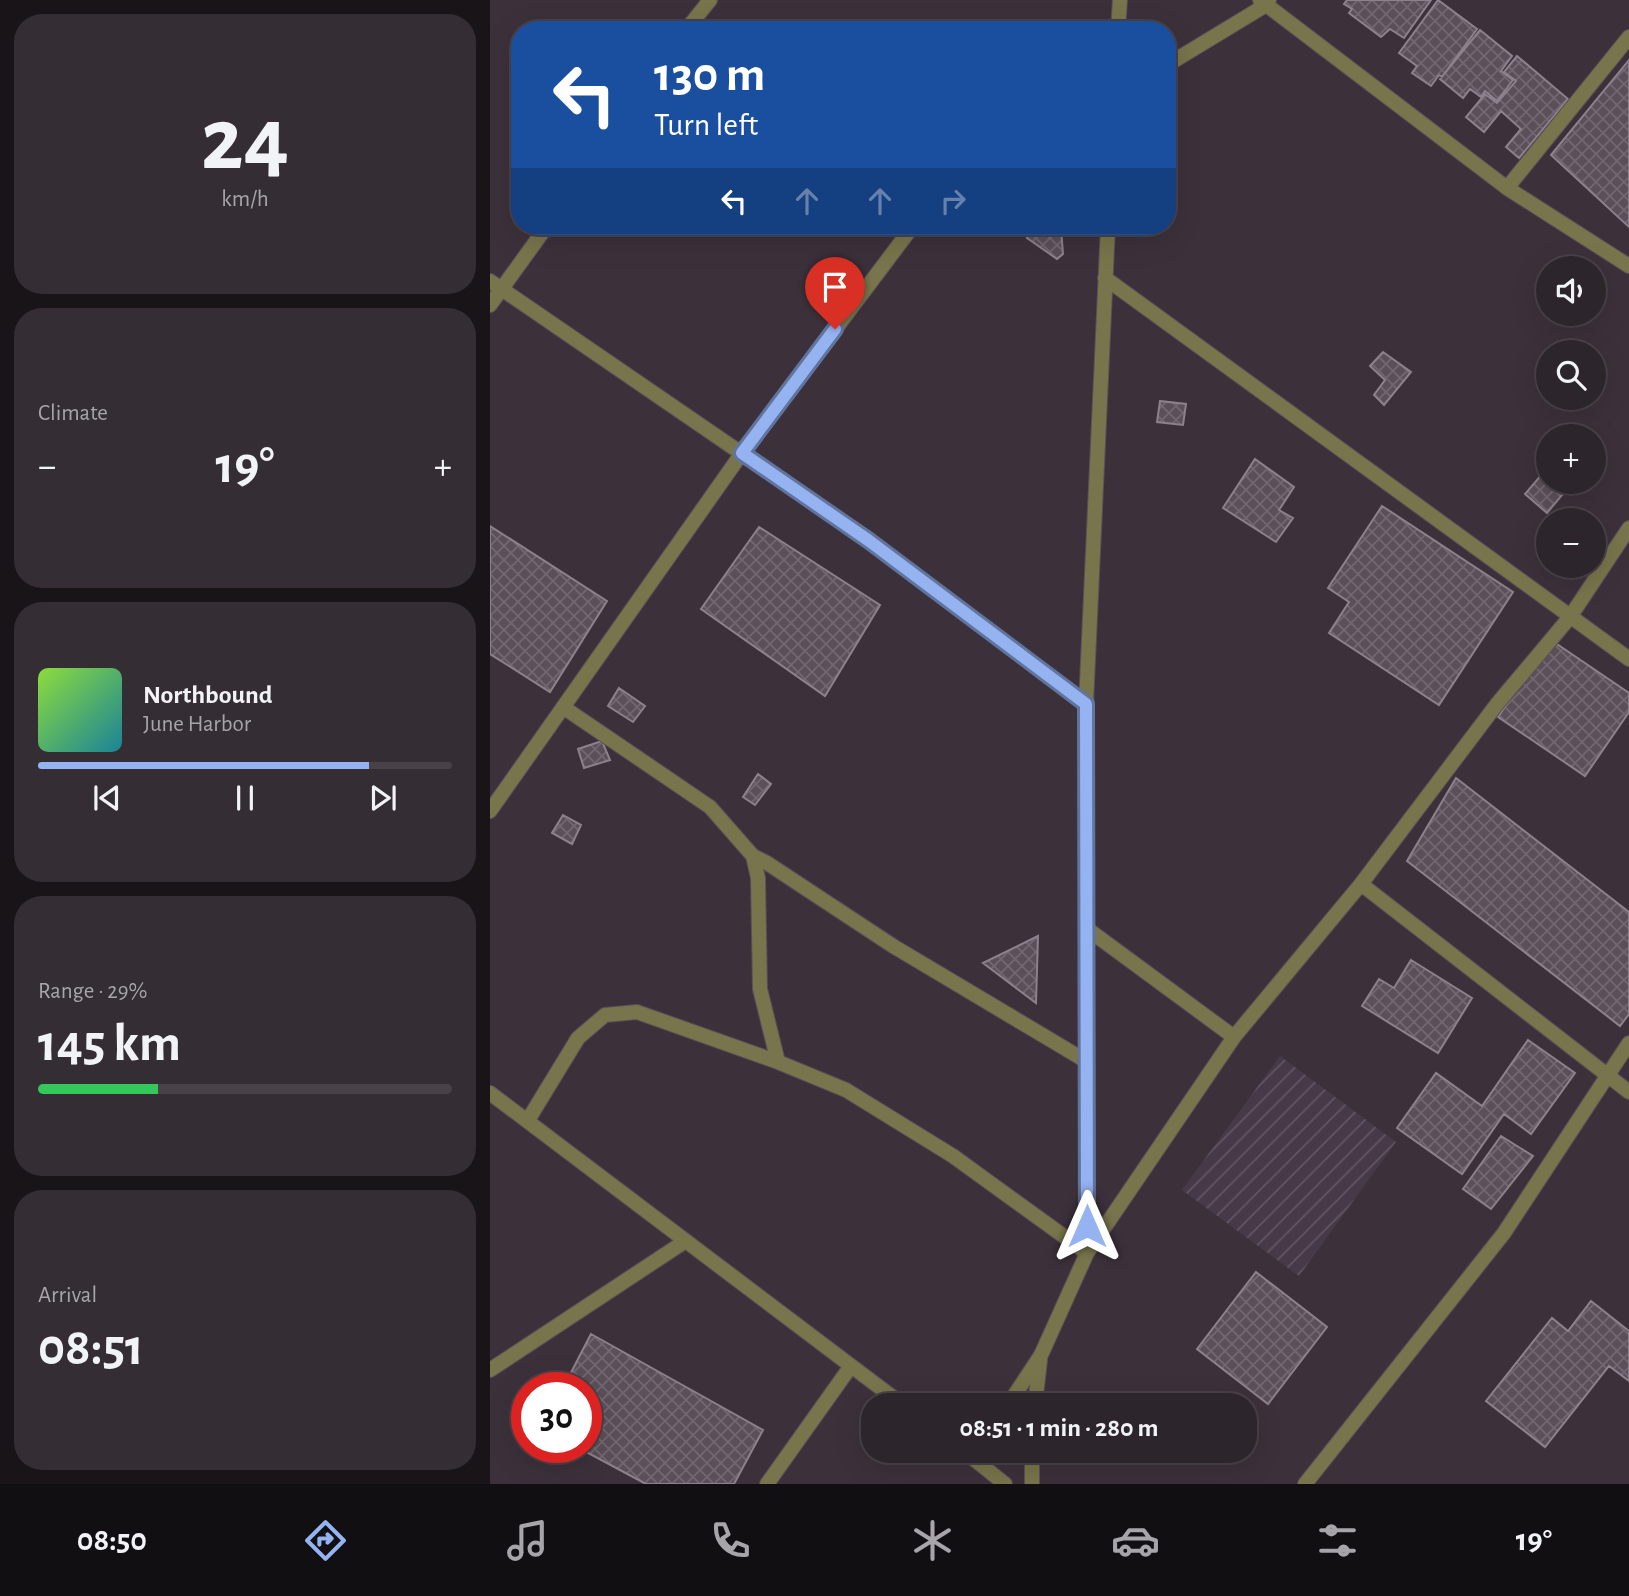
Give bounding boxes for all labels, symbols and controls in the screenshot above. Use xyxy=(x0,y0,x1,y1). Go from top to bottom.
icon: left xyxy=(539,49,630,140)
text: 130 m xyxy=(654,51,765,100)
text: 24 xyxy=(201,95,289,186)
text: Turn left xyxy=(654,109,758,141)
icon: left xyxy=(715,182,753,220)
icon: ahead xyxy=(788,182,826,220)
icon: ahead xyxy=(861,182,899,220)
icon: right xyxy=(934,182,972,220)
text: km/h xyxy=(221,188,269,211)
map controls xyxy=(1536,256,1606,578)
button: sound xyxy=(1536,256,1606,326)
pin xyxy=(805,257,865,329)
icon: arrive xyxy=(816,268,854,306)
button: search xyxy=(1536,340,1606,410)
text: Climate xyxy=(38,402,108,425)
button: + xyxy=(1536,424,1606,494)
text: 19° xyxy=(215,440,275,492)
text: − xyxy=(38,448,56,486)
text: + xyxy=(434,448,452,486)
button: − xyxy=(1536,508,1606,578)
text: Northbound xyxy=(143,682,272,708)
text: June Harbor xyxy=(143,713,251,736)
icon: previous xyxy=(88,779,126,817)
icon: pause xyxy=(226,779,264,817)
icon: next xyxy=(364,779,402,817)
text: Range · 29% xyxy=(38,980,147,1003)
text: 145 km xyxy=(38,1018,181,1070)
position arrow xyxy=(1050,1189,1124,1263)
text: Arrival xyxy=(38,1284,97,1307)
text: 08:51 xyxy=(38,1322,144,1374)
speed limit sign: 30 xyxy=(511,1372,602,1463)
text: 08:51 · 1 min · 280 m xyxy=(960,1415,1158,1441)
icon: directions xyxy=(301,1516,350,1565)
icon: music xyxy=(503,1516,552,1565)
icon: phone xyxy=(706,1516,755,1565)
icon: climate xyxy=(908,1516,957,1565)
icon: car xyxy=(1111,1516,1160,1565)
icon: filters xyxy=(1313,1516,1362,1565)
text: 08:50 xyxy=(77,1524,147,1556)
text: 19° xyxy=(1516,1524,1552,1556)

